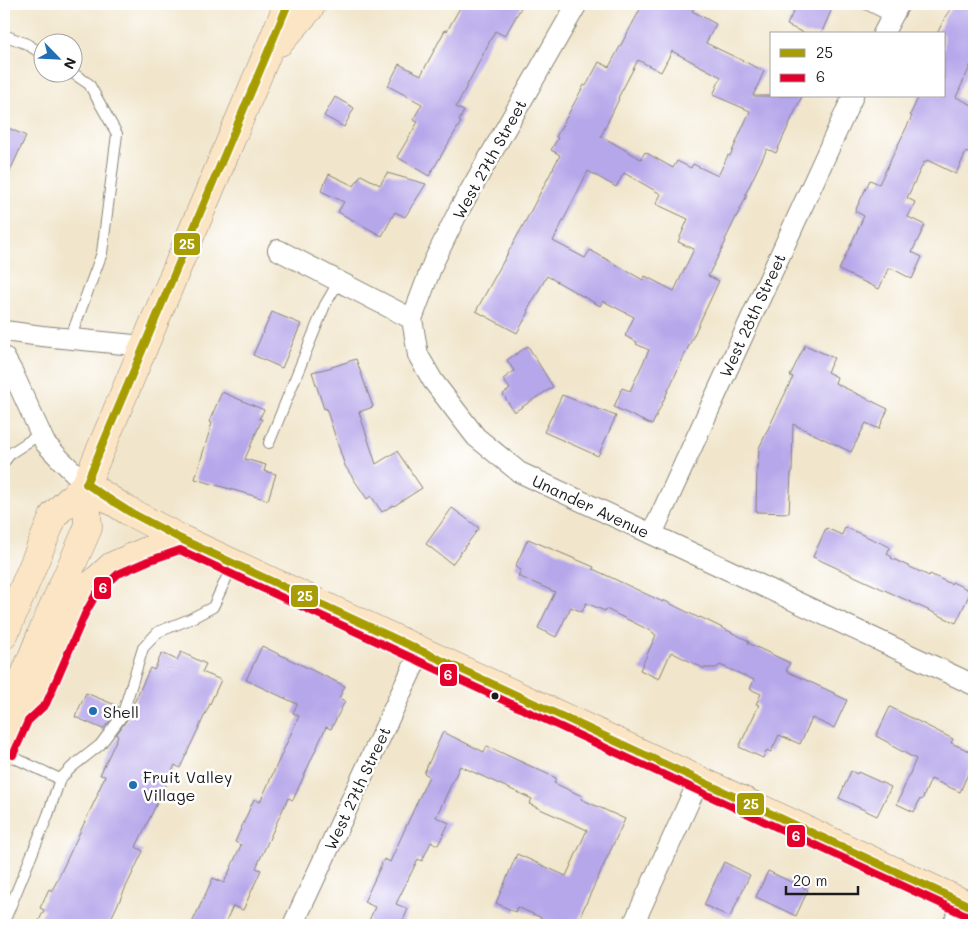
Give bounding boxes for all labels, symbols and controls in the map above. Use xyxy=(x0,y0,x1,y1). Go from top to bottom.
north arrow xyxy=(32,32,82,82)
legend xyxy=(770,32,946,98)
text: 25 xyxy=(816,42,833,62)
text: N xyxy=(59,55,81,72)
text: 6 xyxy=(816,66,825,86)
street label: West 27th Street xyxy=(447,95,531,223)
line badge: 25 xyxy=(173,232,201,256)
text: 25 xyxy=(179,234,195,253)
street label: West 28th Street xyxy=(714,250,790,380)
street label: Unander Avenue xyxy=(529,470,653,542)
line badge: 6 xyxy=(93,576,112,600)
text: 6 xyxy=(99,578,107,597)
line badge: 25 xyxy=(290,584,319,608)
text: 25 xyxy=(297,586,313,605)
line badge: 6 xyxy=(439,663,458,687)
text: 6 xyxy=(444,665,452,684)
unlabelled marker xyxy=(490,691,500,701)
place label: Shell xyxy=(103,701,139,722)
marker: Shell xyxy=(87,705,99,717)
street label: West 27th Street xyxy=(319,723,395,853)
place label: Fruit Valley Village xyxy=(143,766,232,805)
marker: Fruit Valley Village xyxy=(127,779,139,791)
line badge: 25 xyxy=(736,792,765,816)
text: 25 xyxy=(743,794,759,813)
line badge: 6 xyxy=(786,824,806,848)
text: 6 xyxy=(792,826,800,845)
scale bar xyxy=(786,864,858,896)
text: 20 m xyxy=(793,870,827,890)

